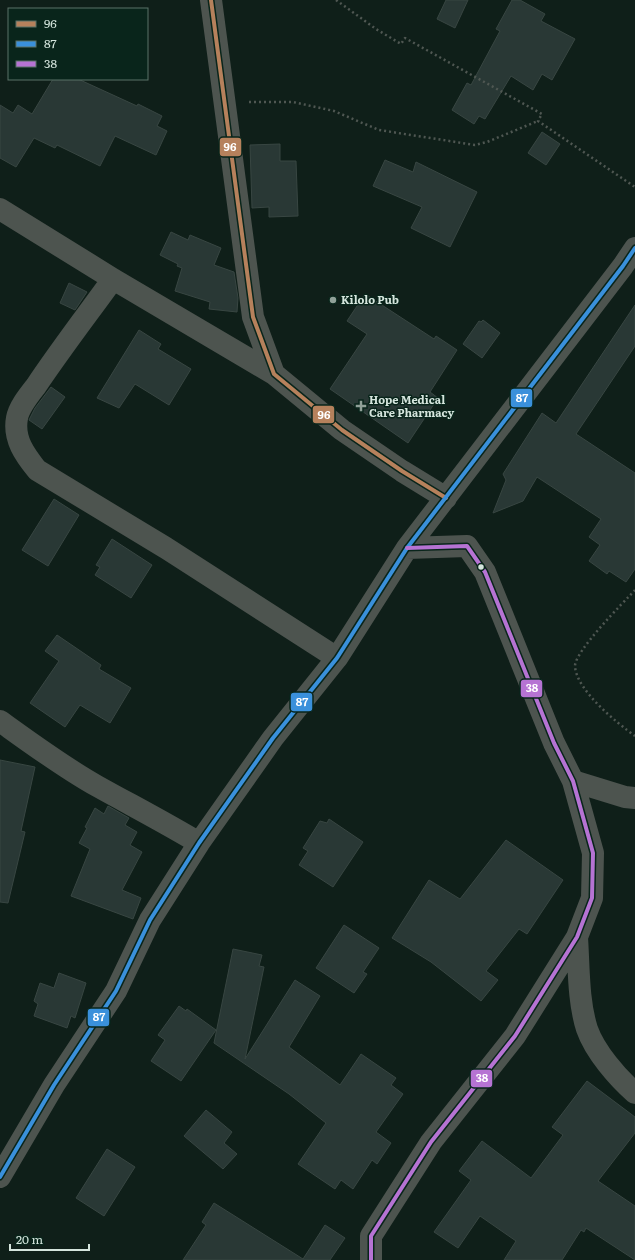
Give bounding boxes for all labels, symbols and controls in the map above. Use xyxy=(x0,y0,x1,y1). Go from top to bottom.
legend xyxy=(8,8,148,80)
text: 96 xyxy=(44,14,57,32)
text: 87 xyxy=(44,34,57,52)
text: 38 xyxy=(44,54,58,72)
line badge: 96 xyxy=(219,137,242,157)
text: 96 xyxy=(224,138,237,154)
place label: Kilolo Pub xyxy=(341,291,399,307)
marker: Kilolo Pub xyxy=(328,295,338,305)
line badge: 87 xyxy=(510,388,533,408)
text: 87 xyxy=(516,389,528,405)
place label: Hope Medical Care Pharmacy xyxy=(369,391,454,420)
marker: Hope Medical Care Pharmacy xyxy=(356,401,366,411)
line badge: 96 xyxy=(312,405,335,424)
text: 96 xyxy=(318,406,331,422)
unlabelled marker xyxy=(476,562,486,572)
line badge: 38 xyxy=(520,679,543,698)
text: 38 xyxy=(526,679,539,695)
line badge: 87 xyxy=(290,692,313,712)
text: 87 xyxy=(296,693,308,709)
line badge: 87 xyxy=(87,1008,110,1027)
text: 87 xyxy=(93,1008,105,1024)
line badge: 38 xyxy=(470,1069,493,1088)
text: 38 xyxy=(476,1069,489,1085)
scale bar xyxy=(10,1226,89,1252)
text: 20 m xyxy=(16,1230,43,1248)

